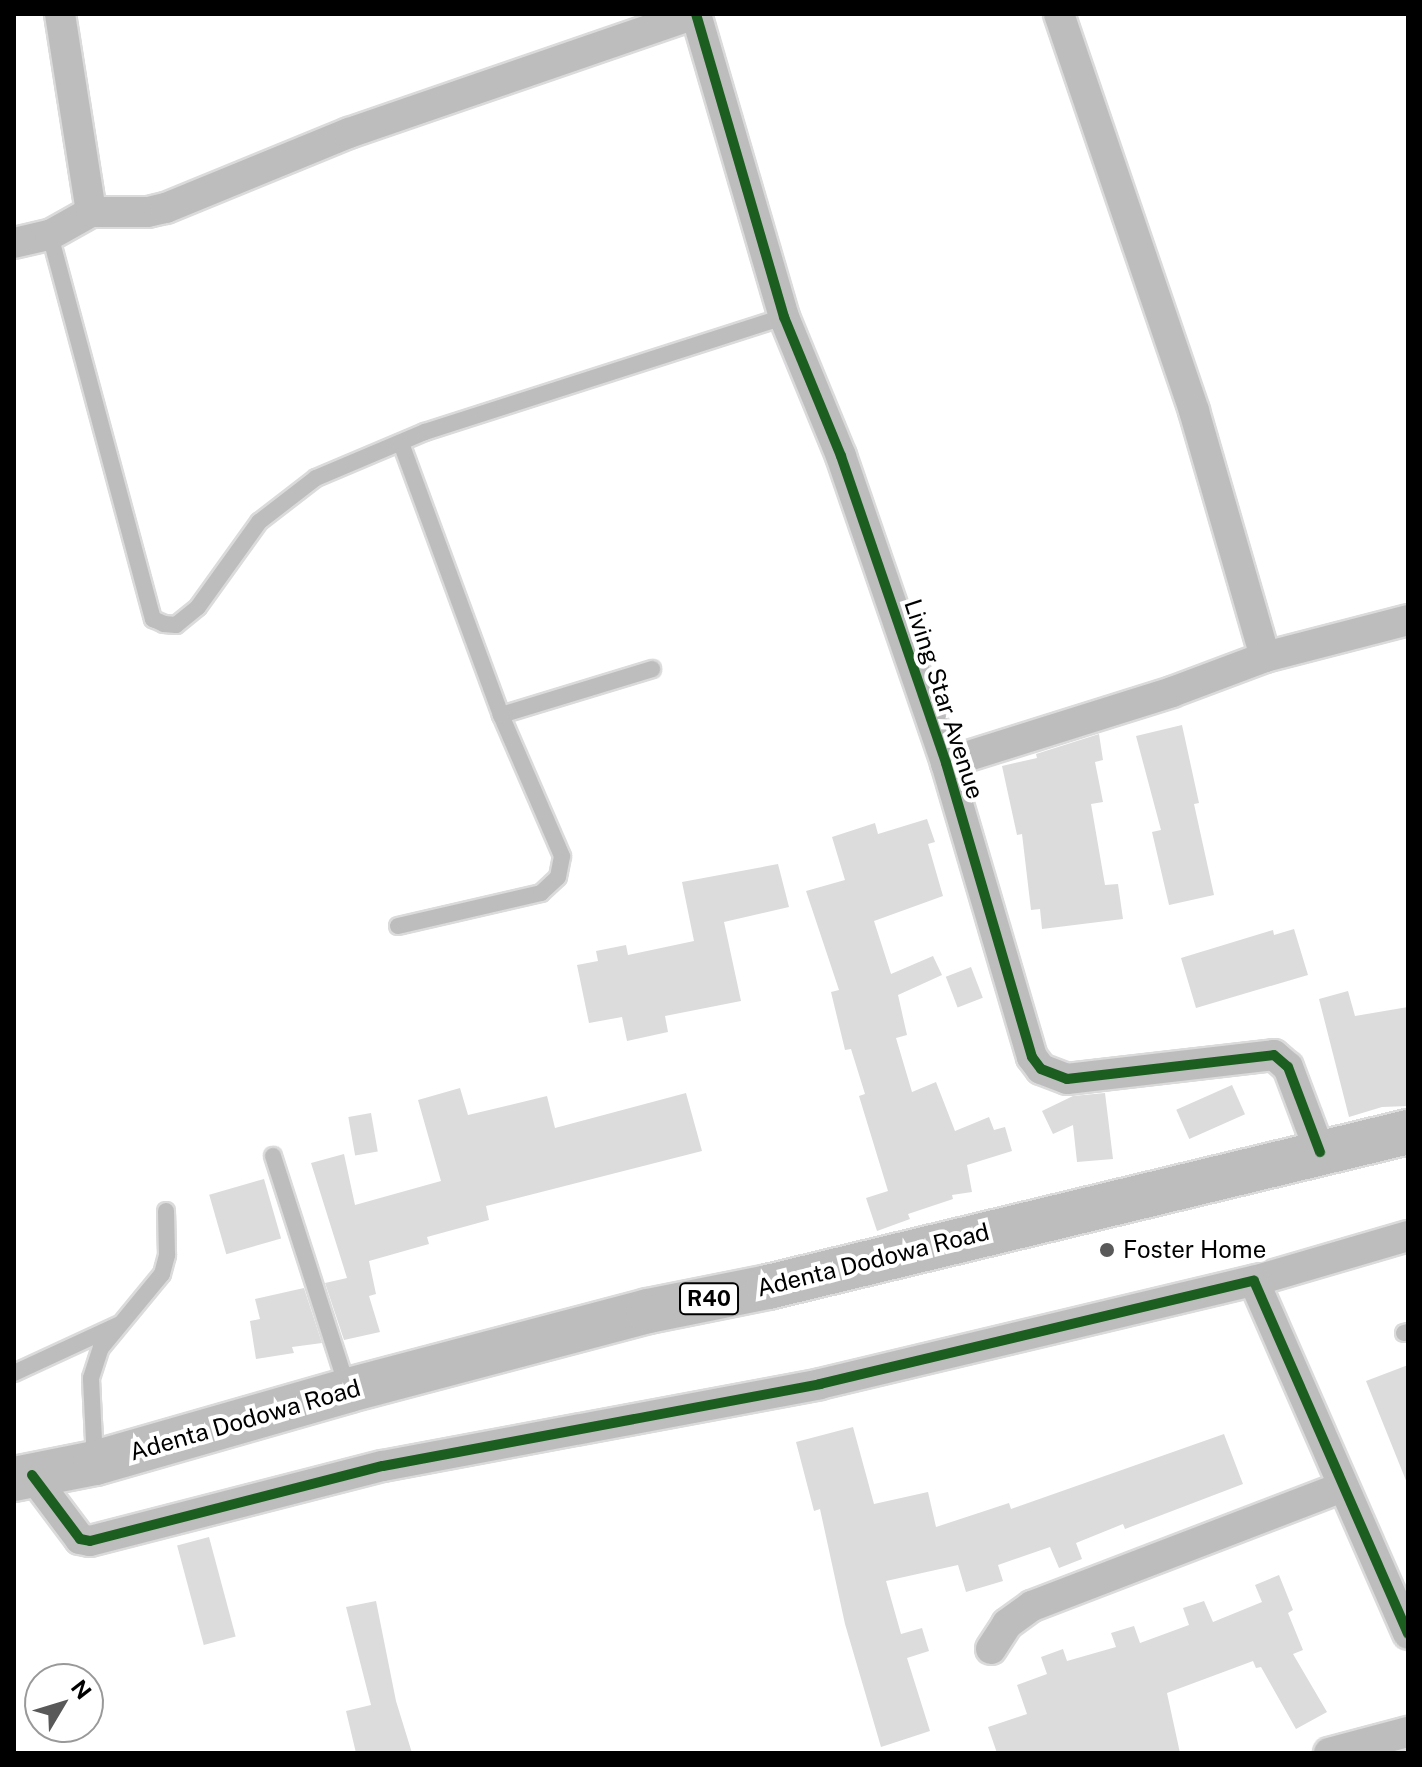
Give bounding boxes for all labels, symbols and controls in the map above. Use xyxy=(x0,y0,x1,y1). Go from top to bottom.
street label: Living Star Avenue xyxy=(898,595,990,803)
street label: Adenta Dodowa Road xyxy=(754,1217,992,1303)
place label: Foster Home xyxy=(1123,1236,1266,1264)
marker: Foster Home xyxy=(1098,1241,1116,1259)
road number: R40 xyxy=(679,1281,739,1317)
street label: Adenta Dodowa Road xyxy=(126,1373,364,1467)
north arrow xyxy=(24,1663,104,1743)
text: N xyxy=(66,1675,97,1704)

